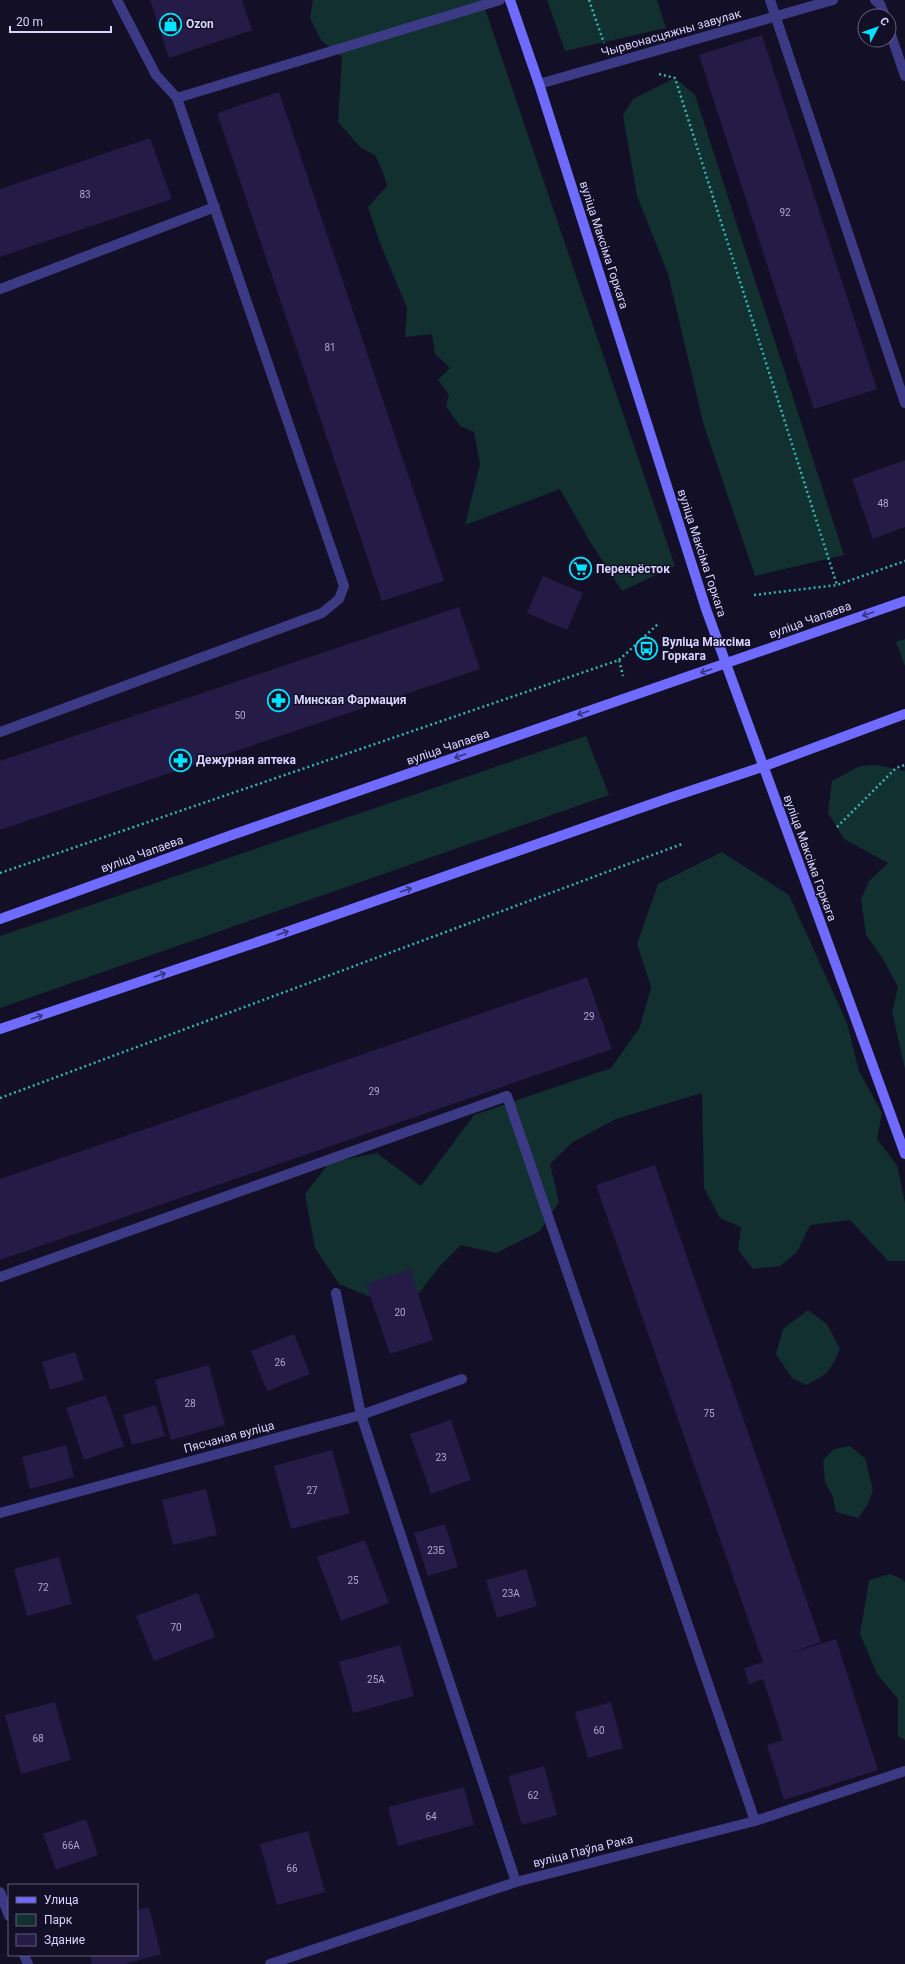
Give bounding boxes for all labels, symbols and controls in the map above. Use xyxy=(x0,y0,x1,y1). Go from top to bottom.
street label: Чырвонасцяжны завулак xyxy=(600,6,743,60)
scale bar xyxy=(10,8,111,34)
north arrow xyxy=(857,8,897,48)
shop icon: Ozon xyxy=(158,11,184,37)
text: 20 m xyxy=(16,15,43,29)
text: С xyxy=(877,15,891,29)
place label: Ozon xyxy=(186,17,214,31)
street label: вуліца Максіма Горкага xyxy=(577,179,631,311)
house number: 83 xyxy=(79,189,91,200)
house number: 92 xyxy=(779,207,791,218)
house number: 81 xyxy=(324,342,336,353)
street label: вуліца Максіма Горкага xyxy=(675,487,729,619)
house number: 48 xyxy=(877,498,889,509)
supermarket icon: Перекрёсток xyxy=(567,556,593,582)
place label: Перекрёсток xyxy=(596,562,670,576)
street label: вуліца Чапаева xyxy=(767,599,853,641)
one-way arrow xyxy=(862,610,874,618)
place label: Вуліца Максіма Горкага xyxy=(662,635,751,663)
bus stop icon: Вуліца Максіма Горкага xyxy=(633,636,659,662)
one-way arrow xyxy=(700,668,713,675)
pharmacy icon: Минская Фармация xyxy=(266,687,292,713)
place label: Минская Фармация xyxy=(294,693,407,707)
house number: 50 xyxy=(234,710,246,721)
one-way arrow xyxy=(577,710,589,718)
street label: вуліца Чапаева xyxy=(405,726,491,768)
pharmacy icon: Дежурная аптека xyxy=(167,747,193,773)
place label: Дежурная аптека xyxy=(196,753,297,767)
one-way arrow xyxy=(454,753,467,760)
street label: вуліца Максіма Горкага xyxy=(781,793,839,923)
street label: вуліца Чапаева xyxy=(99,833,185,875)
one-way arrow xyxy=(399,886,412,893)
one-way arrow xyxy=(277,929,289,937)
one-way arrow xyxy=(153,971,166,978)
house number: 29 xyxy=(583,1011,595,1022)
one-way arrow xyxy=(30,1013,43,1020)
house number: 29 xyxy=(368,1086,380,1097)
house number: 20 xyxy=(394,1307,406,1318)
house number: 26 xyxy=(274,1357,286,1368)
house number: 28 xyxy=(184,1398,196,1409)
house number: 75 xyxy=(703,1408,715,1419)
street label: Пясчаная вуліца xyxy=(182,1418,276,1456)
house number: 23 xyxy=(435,1452,447,1463)
house number: 27 xyxy=(306,1485,318,1496)
house number: 23Б xyxy=(427,1545,445,1556)
house number: 25 xyxy=(347,1575,359,1586)
house number: 72 xyxy=(37,1582,49,1593)
house number: 23А xyxy=(502,1588,520,1599)
house number: 70 xyxy=(170,1622,182,1633)
house number: 25А xyxy=(367,1674,385,1685)
house number: 60 xyxy=(593,1725,605,1736)
house number: 68 xyxy=(32,1733,44,1744)
house number: 62 xyxy=(527,1790,539,1801)
house number: 64 xyxy=(425,1811,437,1822)
street label: вуліца Паўла Рака xyxy=(532,1832,634,1870)
house number: 66А xyxy=(62,1840,80,1851)
house number: 66 xyxy=(286,1863,298,1874)
legend xyxy=(8,1884,138,1956)
text: Улица xyxy=(44,1893,79,1907)
text: Парк xyxy=(44,1913,73,1927)
text: Здание xyxy=(44,1933,85,1947)

